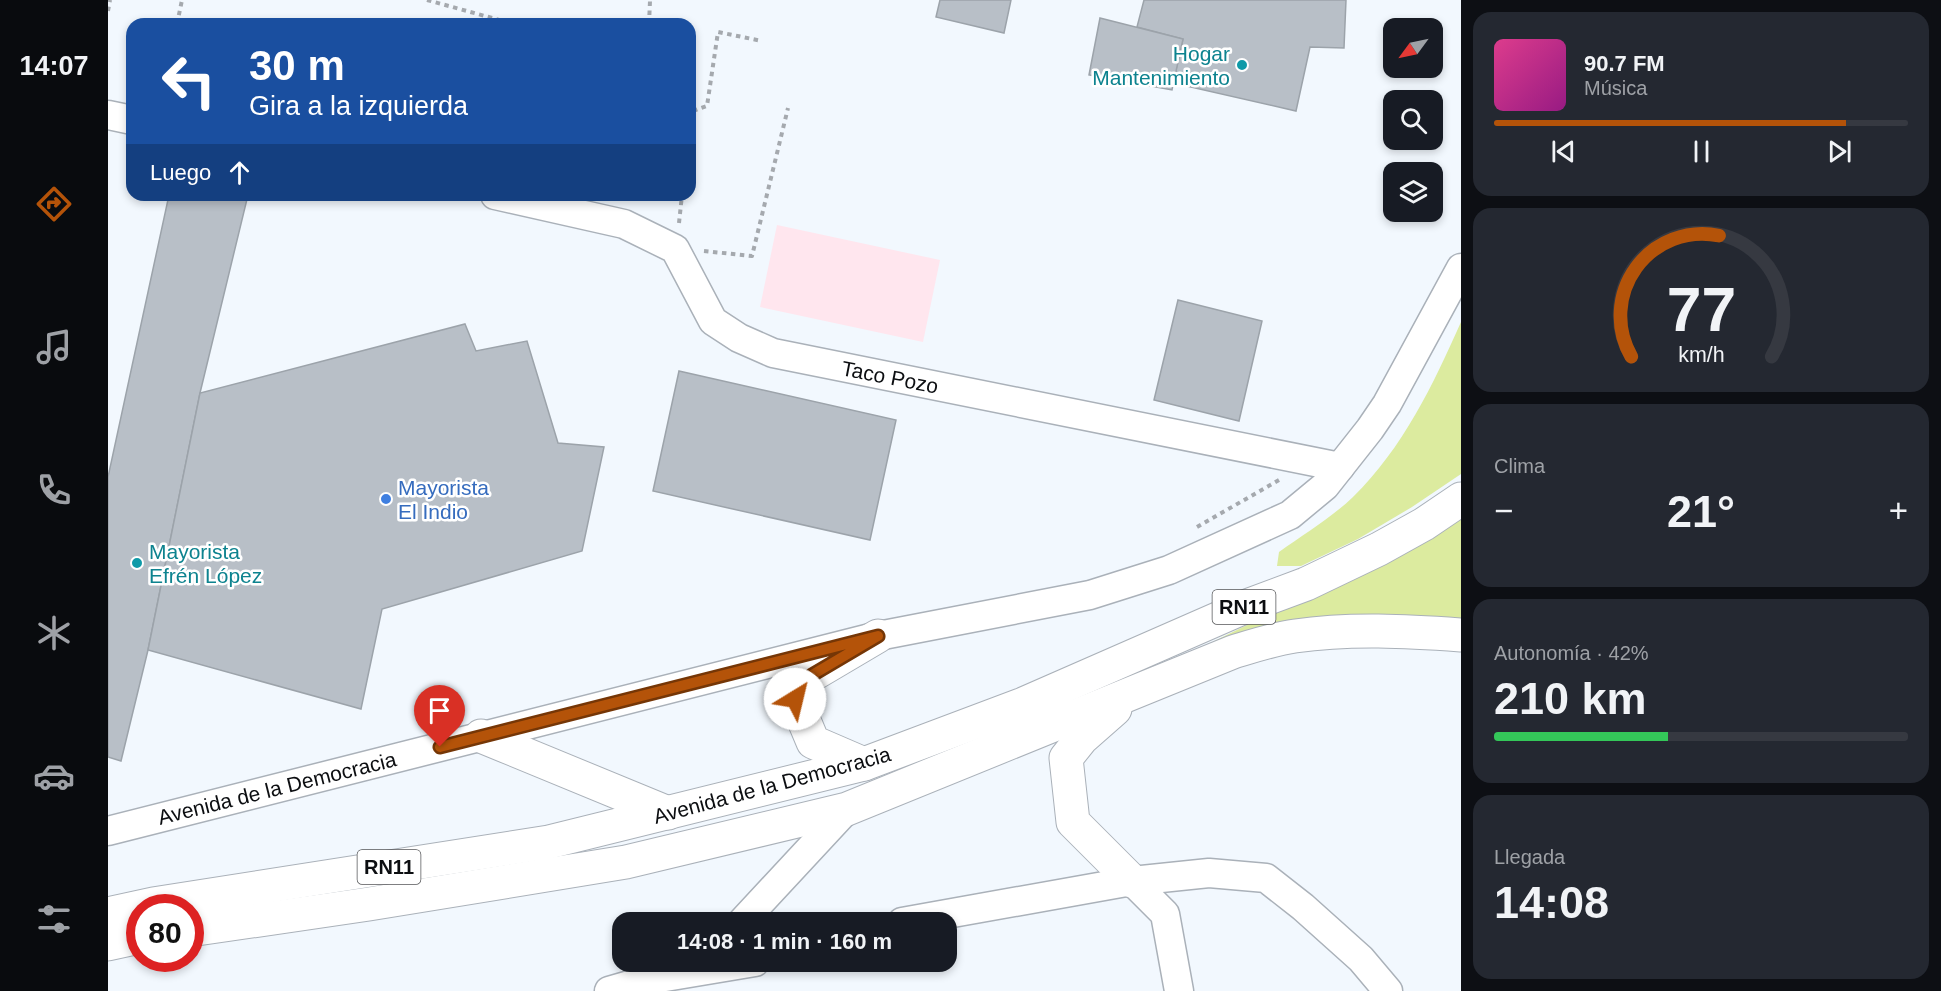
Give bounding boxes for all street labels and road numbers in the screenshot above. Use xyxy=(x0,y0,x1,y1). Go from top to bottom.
street label: Taco Pozo xyxy=(840,356,940,398)
road number: RN11 xyxy=(1212,590,1276,624)
street label: Avenida de la Democracia xyxy=(651,742,893,828)
street label: Avenida de la Democracia xyxy=(155,747,399,829)
road number: RN11 xyxy=(358,850,420,884)

